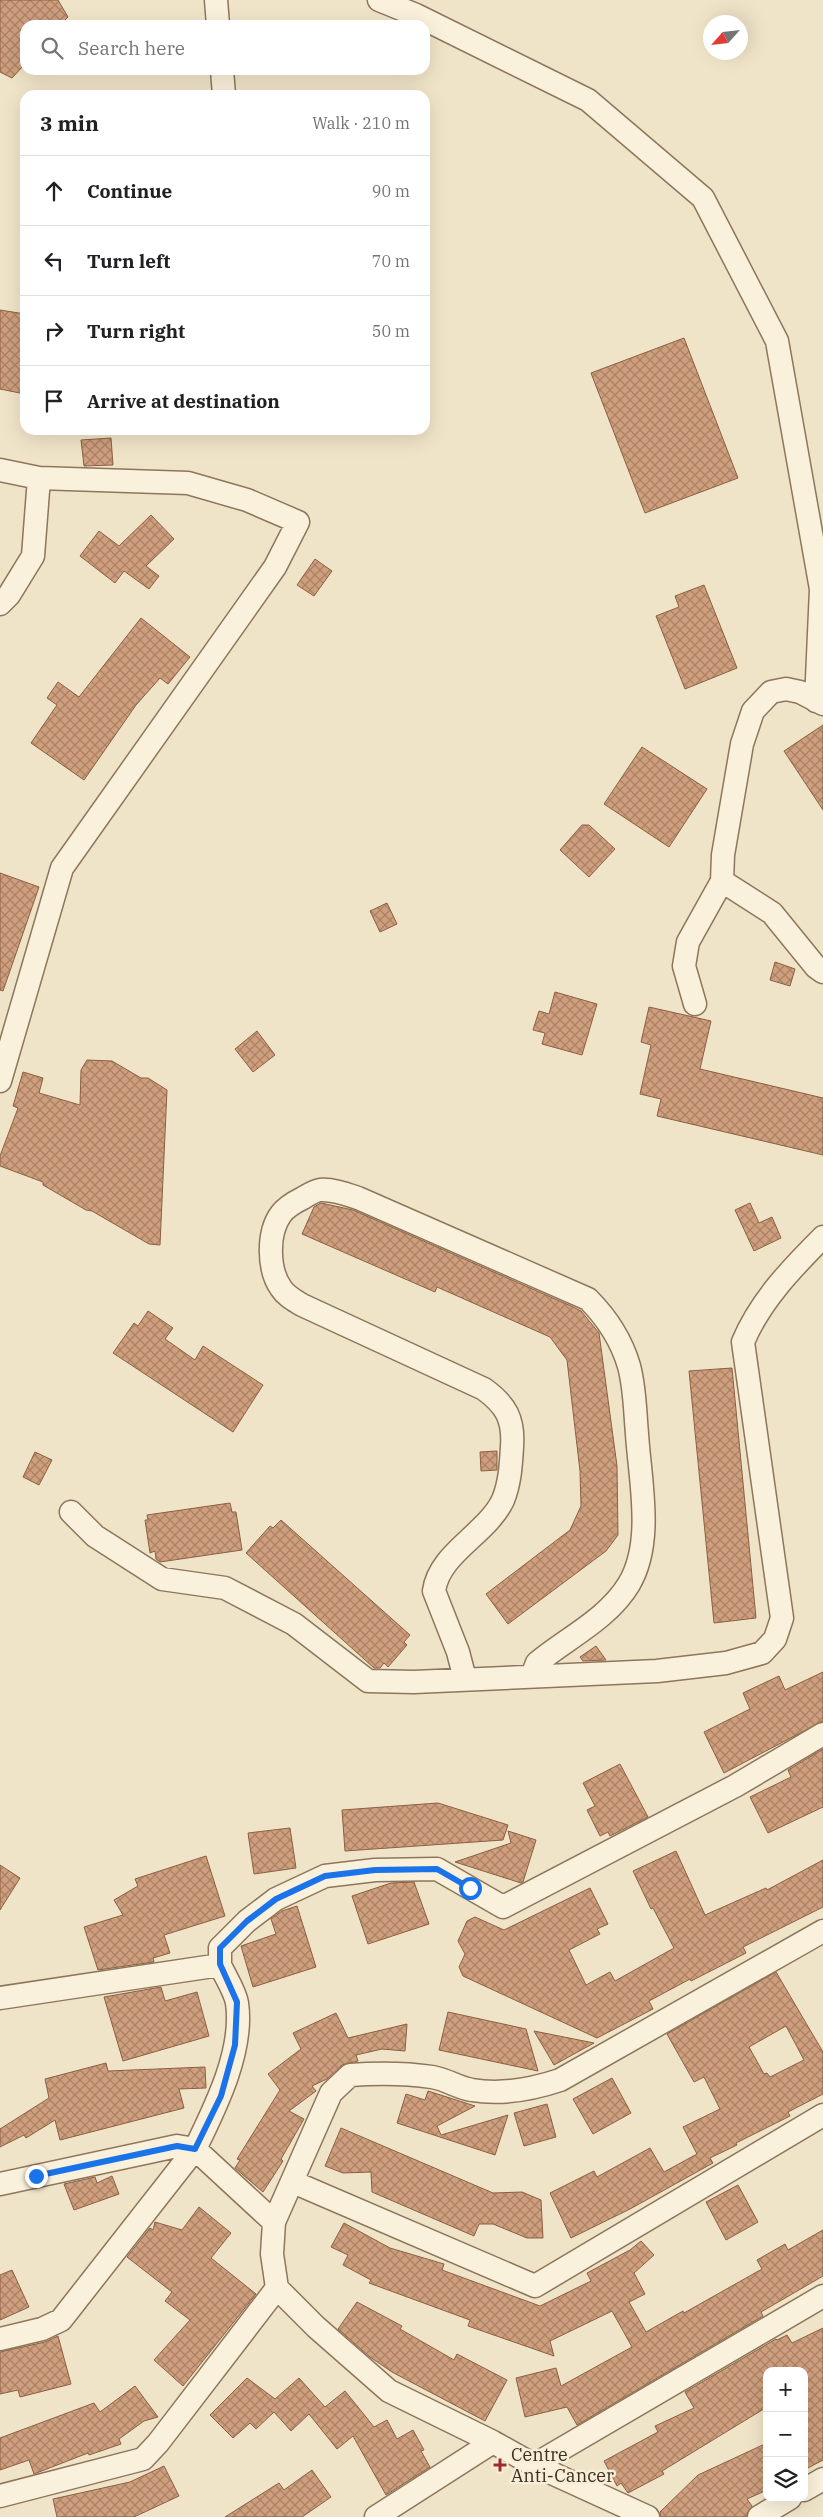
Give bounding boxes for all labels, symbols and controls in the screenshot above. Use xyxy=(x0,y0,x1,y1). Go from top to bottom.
north arrow xyxy=(703,15,748,60)
search box xyxy=(20,20,430,75)
icon: search xyxy=(38,34,66,62)
text: Search here xyxy=(78,36,185,60)
text: 3 min xyxy=(40,109,99,137)
text: Walk · 210 m xyxy=(312,113,410,133)
icon: ahead xyxy=(40,177,68,205)
text: Continue xyxy=(87,179,172,203)
text: 90 m xyxy=(372,181,410,201)
icon: left xyxy=(40,247,68,275)
text: Turn left xyxy=(87,249,170,273)
text: 70 m xyxy=(372,251,410,271)
icon: right xyxy=(40,317,68,345)
text: Turn right xyxy=(87,319,185,343)
text: 50 m xyxy=(372,321,410,341)
icon: arrive xyxy=(40,387,68,415)
text: Arrive at destination xyxy=(87,389,280,413)
route start xyxy=(459,1877,482,1900)
route end xyxy=(25,2165,48,2188)
map controls xyxy=(763,2367,808,2502)
button: + xyxy=(763,2367,808,2412)
button: − xyxy=(763,2412,808,2457)
place label: Centre Anti-Cancer xyxy=(511,2443,614,2487)
button: layers xyxy=(763,2457,808,2502)
marker: Centre Anti-Cancer xyxy=(493,2458,507,2472)

